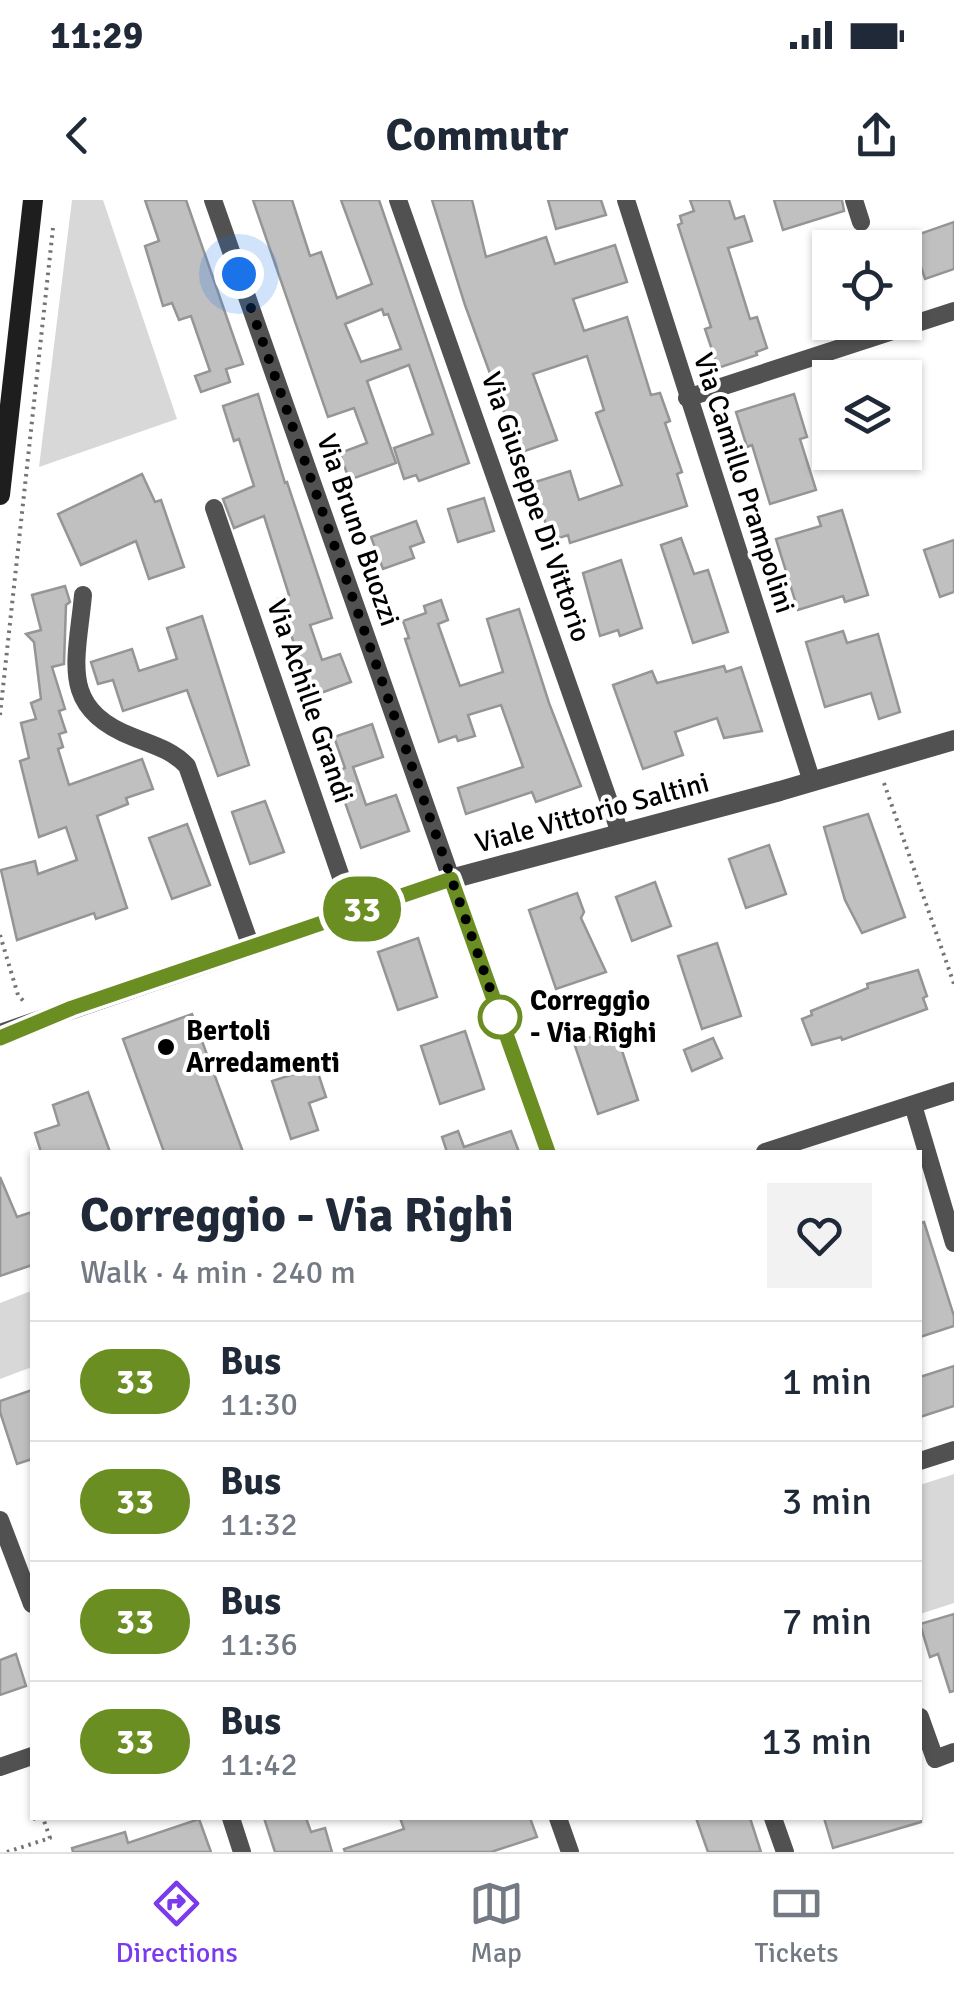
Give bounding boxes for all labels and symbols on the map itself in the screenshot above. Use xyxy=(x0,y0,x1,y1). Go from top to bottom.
your location xyxy=(214,249,264,299)
street label: Via Camillo Prampolini xyxy=(686,349,802,617)
street label: Via Giuseppe Di Vittorio xyxy=(474,368,598,646)
street label: Via Bruno Buozzi xyxy=(309,429,407,631)
street label: Via Achille Grandi xyxy=(259,595,361,807)
street label: Viale Vittorio Saltini xyxy=(471,765,713,861)
line badge: 33 xyxy=(317,876,407,942)
place label: Correggio - Via Righi xyxy=(530,984,657,1050)
marker: Correggio - Via Righi xyxy=(479,996,521,1038)
place label: Bertoli Arredamenti xyxy=(186,1014,340,1080)
marker: Bertoli Arredamenti xyxy=(155,1036,177,1058)

